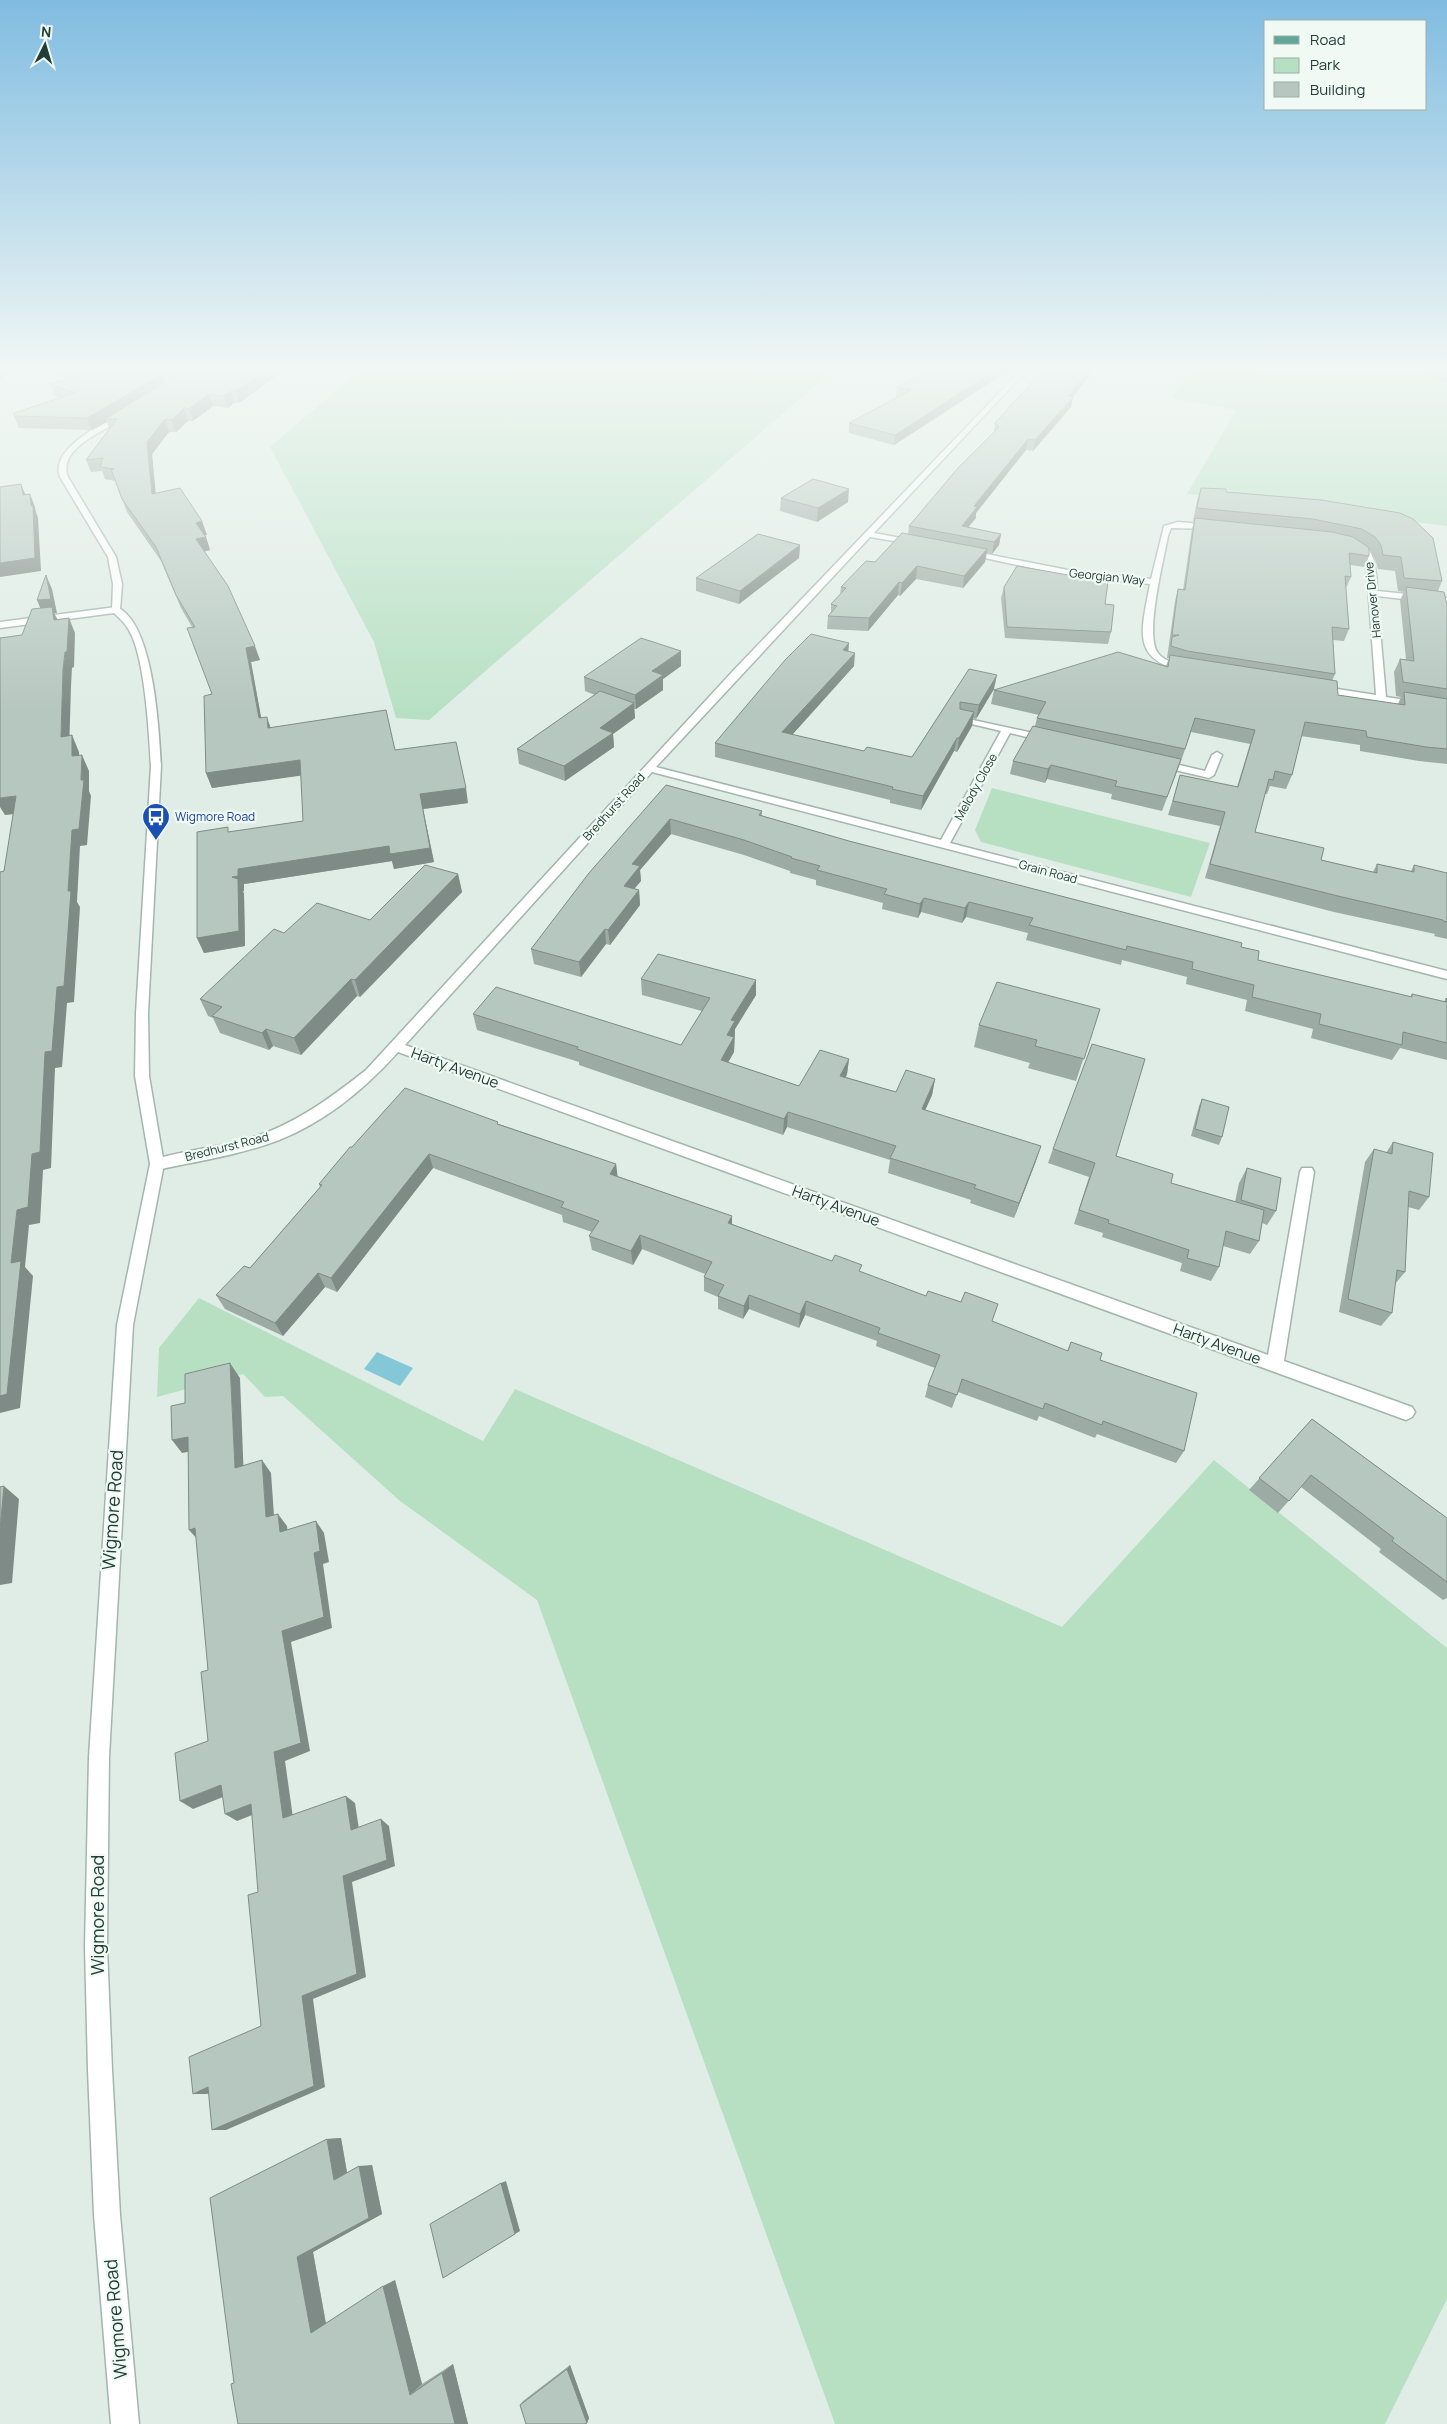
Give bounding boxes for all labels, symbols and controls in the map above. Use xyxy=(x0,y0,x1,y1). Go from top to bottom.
north arrow xyxy=(20,20,70,70)
legend xyxy=(1264,20,1427,110)
text: N xyxy=(40,22,52,41)
text: Road xyxy=(1310,29,1346,50)
text: Park xyxy=(1310,54,1340,75)
text: Building xyxy=(1310,79,1365,100)
street label: Hanover Drive xyxy=(1360,561,1385,639)
street label: Georgian Way xyxy=(1068,564,1146,589)
street label: Melody Close xyxy=(950,750,1001,823)
street label: Bredhurst Road xyxy=(579,769,649,844)
bus stop icon: Wigmore Road xyxy=(141,802,171,841)
place label: Wigmore Road xyxy=(175,808,255,825)
street label: Grain Road xyxy=(1017,856,1079,887)
street label: Harty Avenue xyxy=(408,1042,502,1093)
street label: Bredhurst Road xyxy=(183,1128,271,1165)
street label: Harty Avenue xyxy=(789,1180,883,1231)
street label: Harty Avenue xyxy=(1170,1318,1264,1369)
street label: Wigmore Road xyxy=(96,1449,128,1571)
street label: Wigmore Road xyxy=(85,1855,109,1975)
street label: Wigmore Road xyxy=(98,2258,132,2380)

